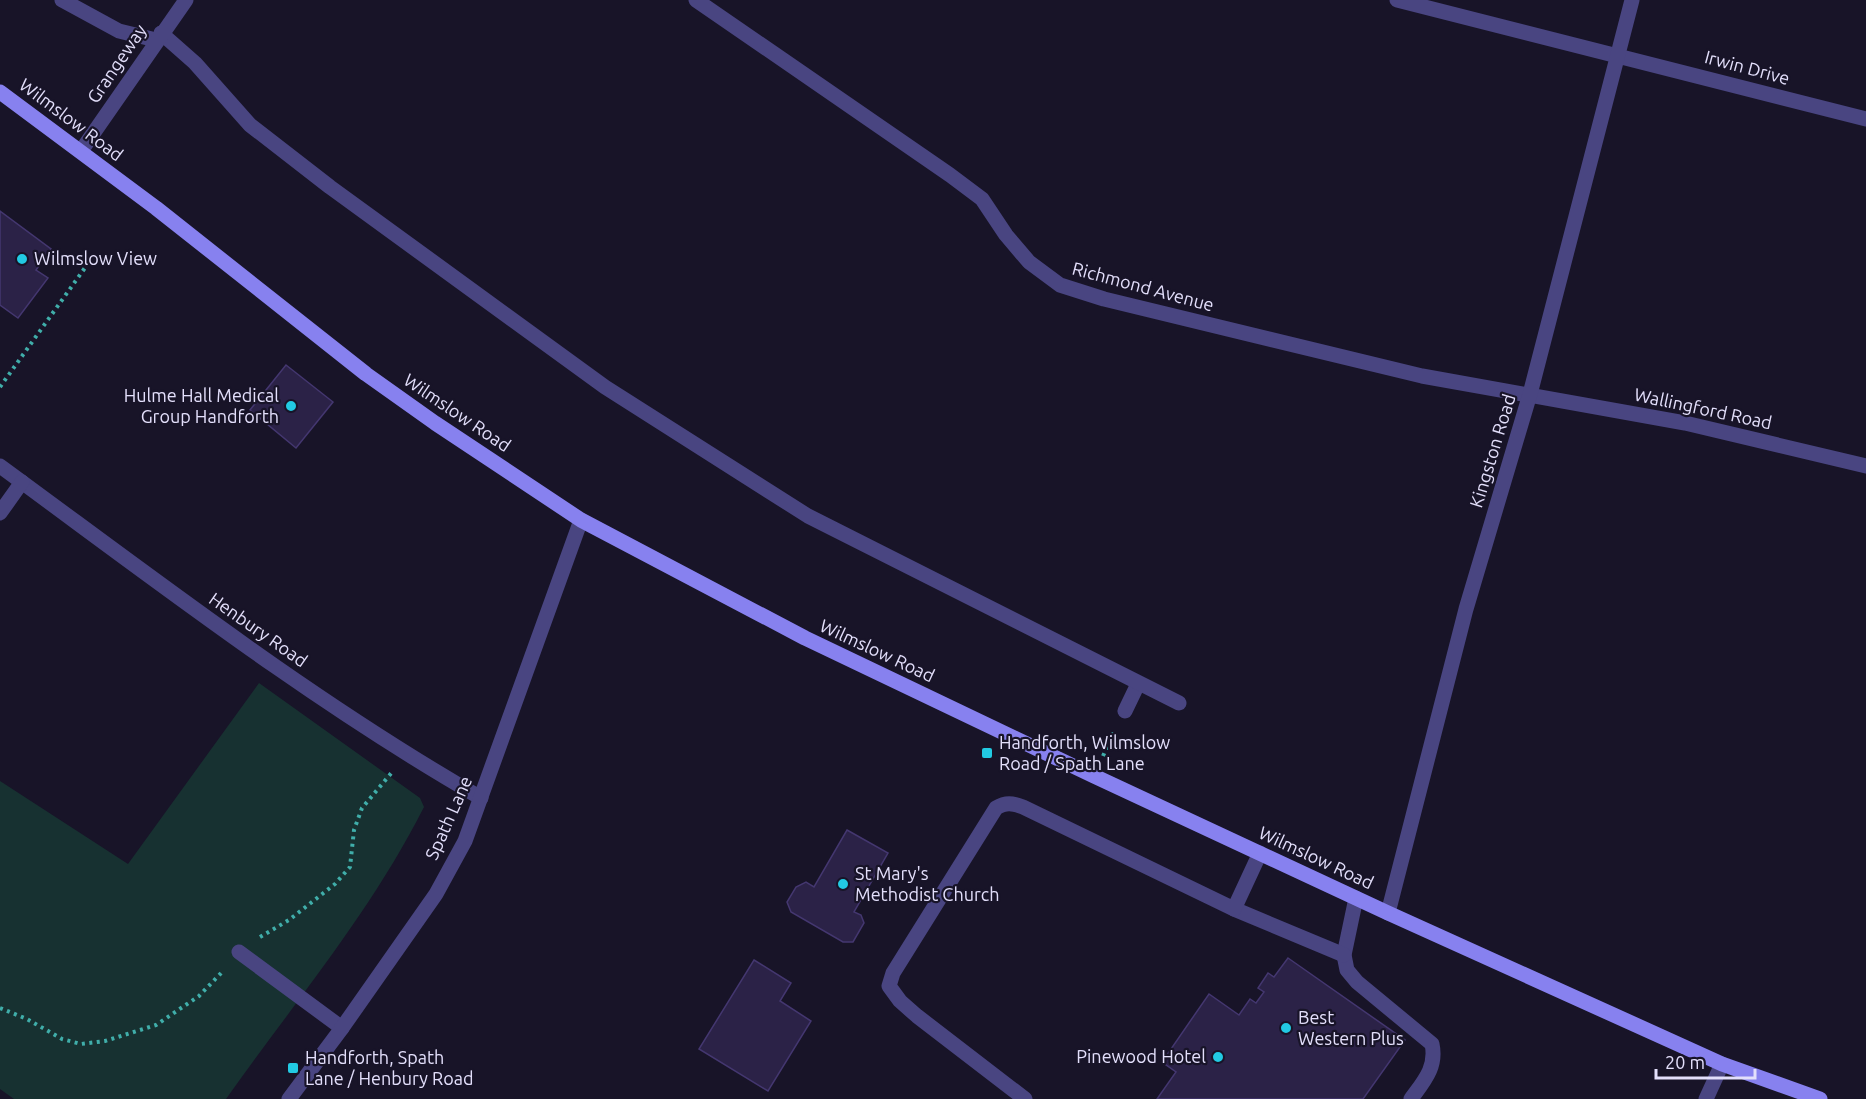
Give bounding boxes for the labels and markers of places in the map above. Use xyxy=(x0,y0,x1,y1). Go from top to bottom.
place label: Wilmslow View xyxy=(34,248,157,268)
marker: Wilmslow View xyxy=(15,252,29,266)
place label: Hulme Hall Medical Group Handforth xyxy=(124,385,279,426)
marker: Hulme Hall Medical Group Handforth xyxy=(284,399,298,413)
place label: Handforth, Wilmslow Road / Spath Lane xyxy=(999,732,1170,773)
marker: Handforth, Wilmslow Road / Spath Lane xyxy=(980,746,994,760)
place label: St Mary's Methodist Church xyxy=(855,863,999,904)
marker: St Mary's Methodist Church xyxy=(836,877,850,891)
place label: Best Western Plus xyxy=(1298,1007,1404,1048)
marker: Best Western Plus xyxy=(1279,1021,1293,1035)
place label: Pinewood Hotel xyxy=(1076,1046,1206,1066)
place label: Handforth, Spath Lane / Henbury Road xyxy=(305,1047,474,1088)
marker: Pinewood Hotel xyxy=(1211,1050,1225,1064)
marker: Handforth, Spath Lane / Henbury Road xyxy=(286,1061,300,1075)

